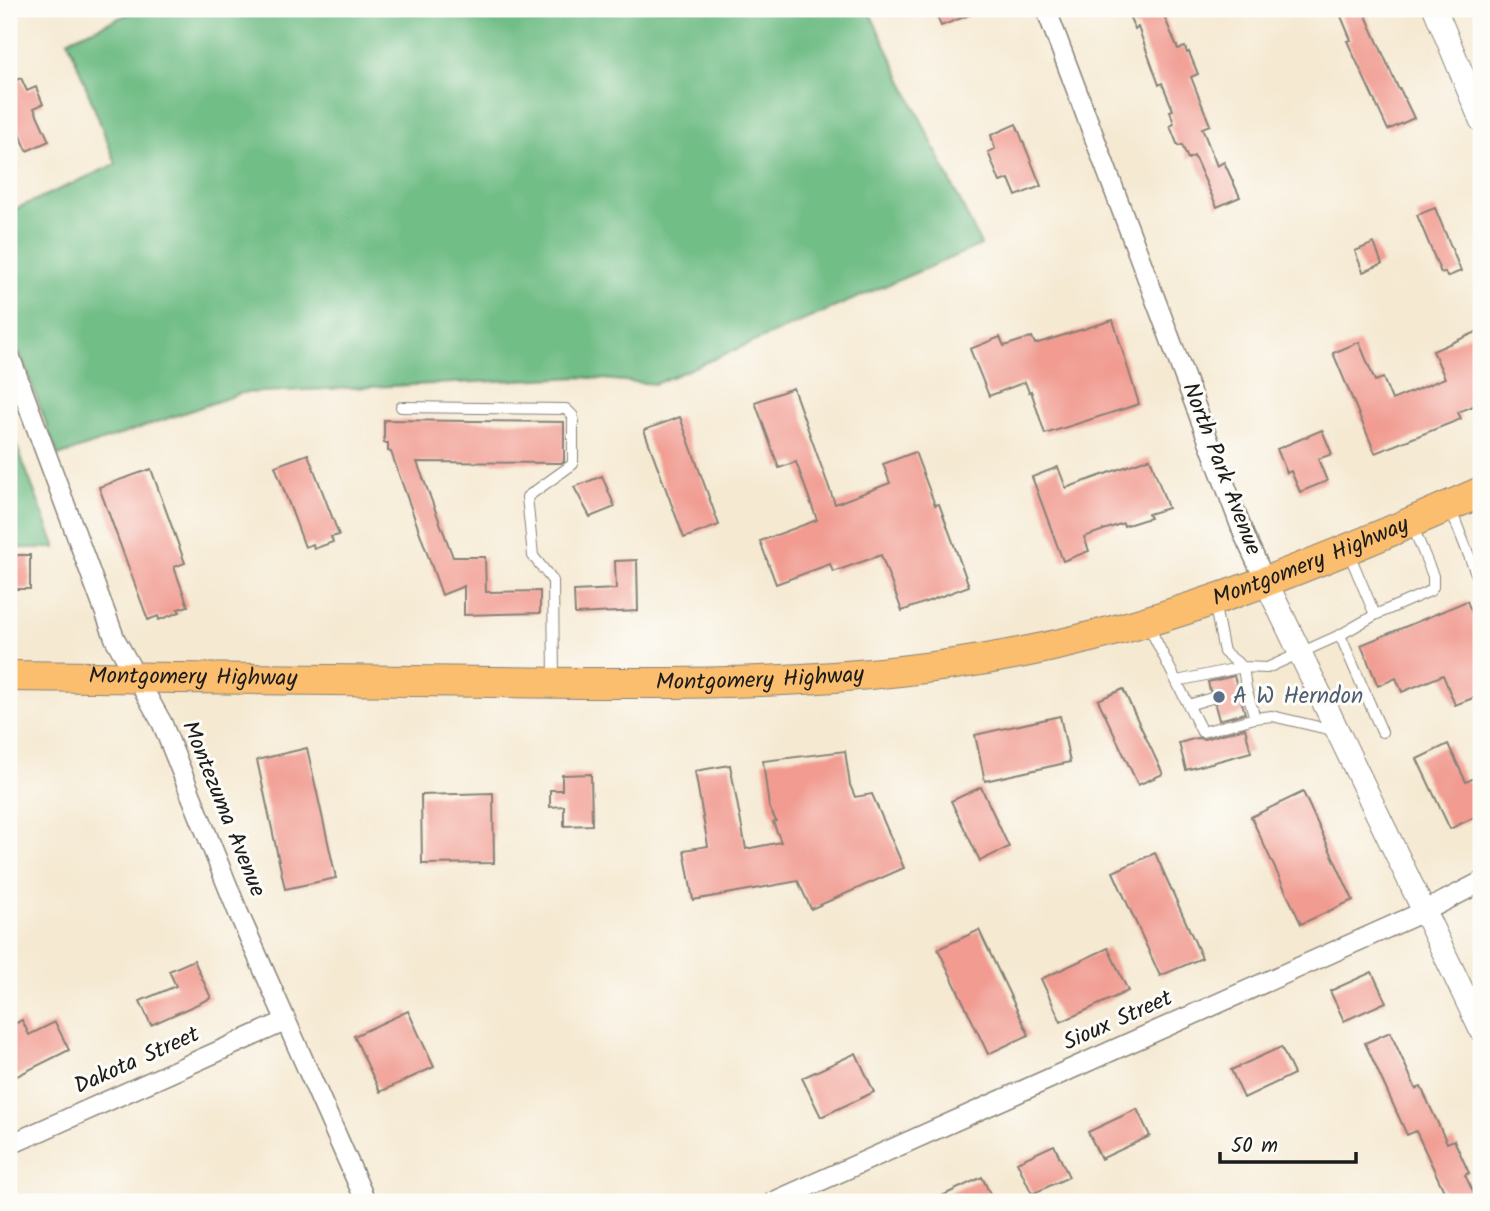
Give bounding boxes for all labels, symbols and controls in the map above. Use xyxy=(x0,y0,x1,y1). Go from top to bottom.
street label: North Park Avenue xyxy=(1171,377,1271,561)
street label: Montgomery Highway xyxy=(1208,507,1415,617)
street label: Montgomery Highway xyxy=(656,657,866,701)
street label: Montgomery Highway xyxy=(88,659,298,697)
place label: A W Herndon xyxy=(1233,679,1363,715)
marker: A W Herndon xyxy=(1211,689,1227,705)
street label: Montezuma Avenue xyxy=(171,715,275,903)
street label: Sioux Street xyxy=(1057,980,1180,1061)
street label: Dakota Street xyxy=(68,1017,207,1105)
scale bar xyxy=(1220,1120,1357,1164)
text: 50 m xyxy=(1231,1130,1278,1163)

